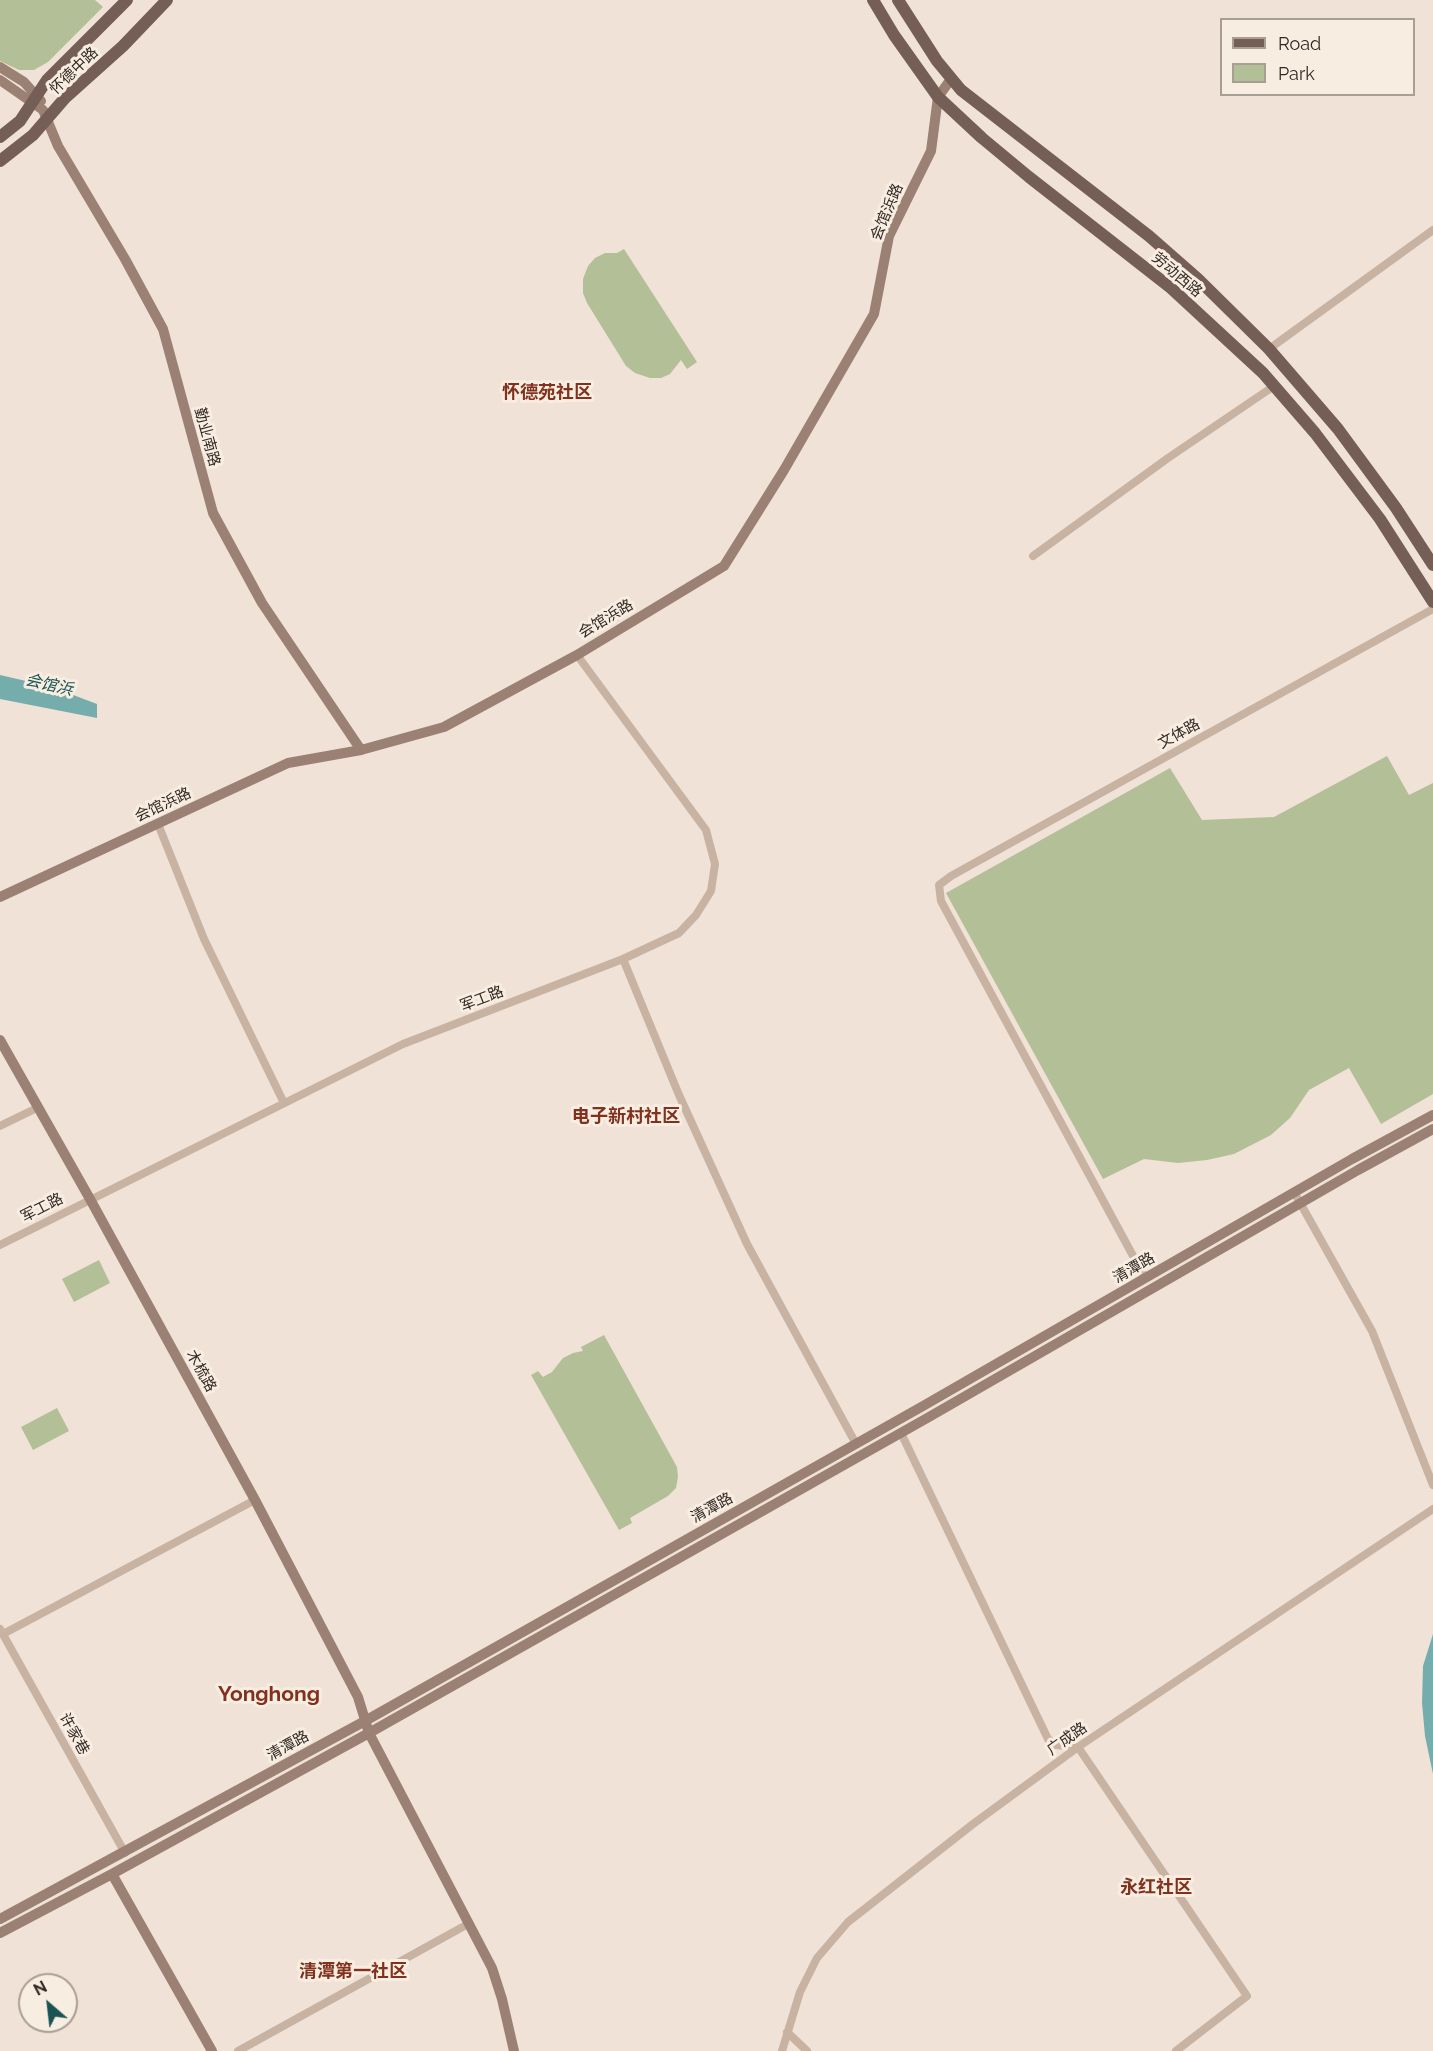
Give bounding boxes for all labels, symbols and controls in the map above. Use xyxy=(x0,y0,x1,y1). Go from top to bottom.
legend xyxy=(1220,18,1415,96)
text: Road xyxy=(1278,33,1321,54)
street label: 怀德中路 xyxy=(46,44,102,98)
text: Park xyxy=(1278,63,1315,84)
street label: 会馆浜路 xyxy=(867,181,907,243)
street label: 劳动西路 xyxy=(1148,249,1206,301)
district label: 怀德苑社区 xyxy=(502,382,592,404)
street label: 勤业南路 xyxy=(191,406,223,468)
street label: 会馆浜路 xyxy=(576,596,636,642)
water label: 会馆浜 xyxy=(23,670,75,700)
street label: 文体路 xyxy=(1155,715,1203,753)
street label: 会馆浜路 xyxy=(132,784,194,826)
street label: 军工路 xyxy=(458,983,506,1015)
district label: 电子新村社区 xyxy=(572,1106,680,1128)
street label: 军工路 xyxy=(18,1190,66,1226)
street label: 清潭路 xyxy=(1110,1249,1158,1287)
street label: 木梳路 xyxy=(182,1347,220,1395)
street label: 清潭路 xyxy=(688,1489,736,1527)
district label: Yonghong xyxy=(218,1682,320,1708)
street label: 许家巷 xyxy=(55,1710,93,1758)
street label: 广成路 xyxy=(1043,1719,1091,1759)
street label: 清潭路 xyxy=(264,1727,312,1765)
district label: 永红社区 xyxy=(1120,1877,1192,1899)
district label: 清潭第一社区 xyxy=(299,1961,407,1983)
north arrow xyxy=(18,1973,78,2033)
text: N xyxy=(30,1977,50,2000)

